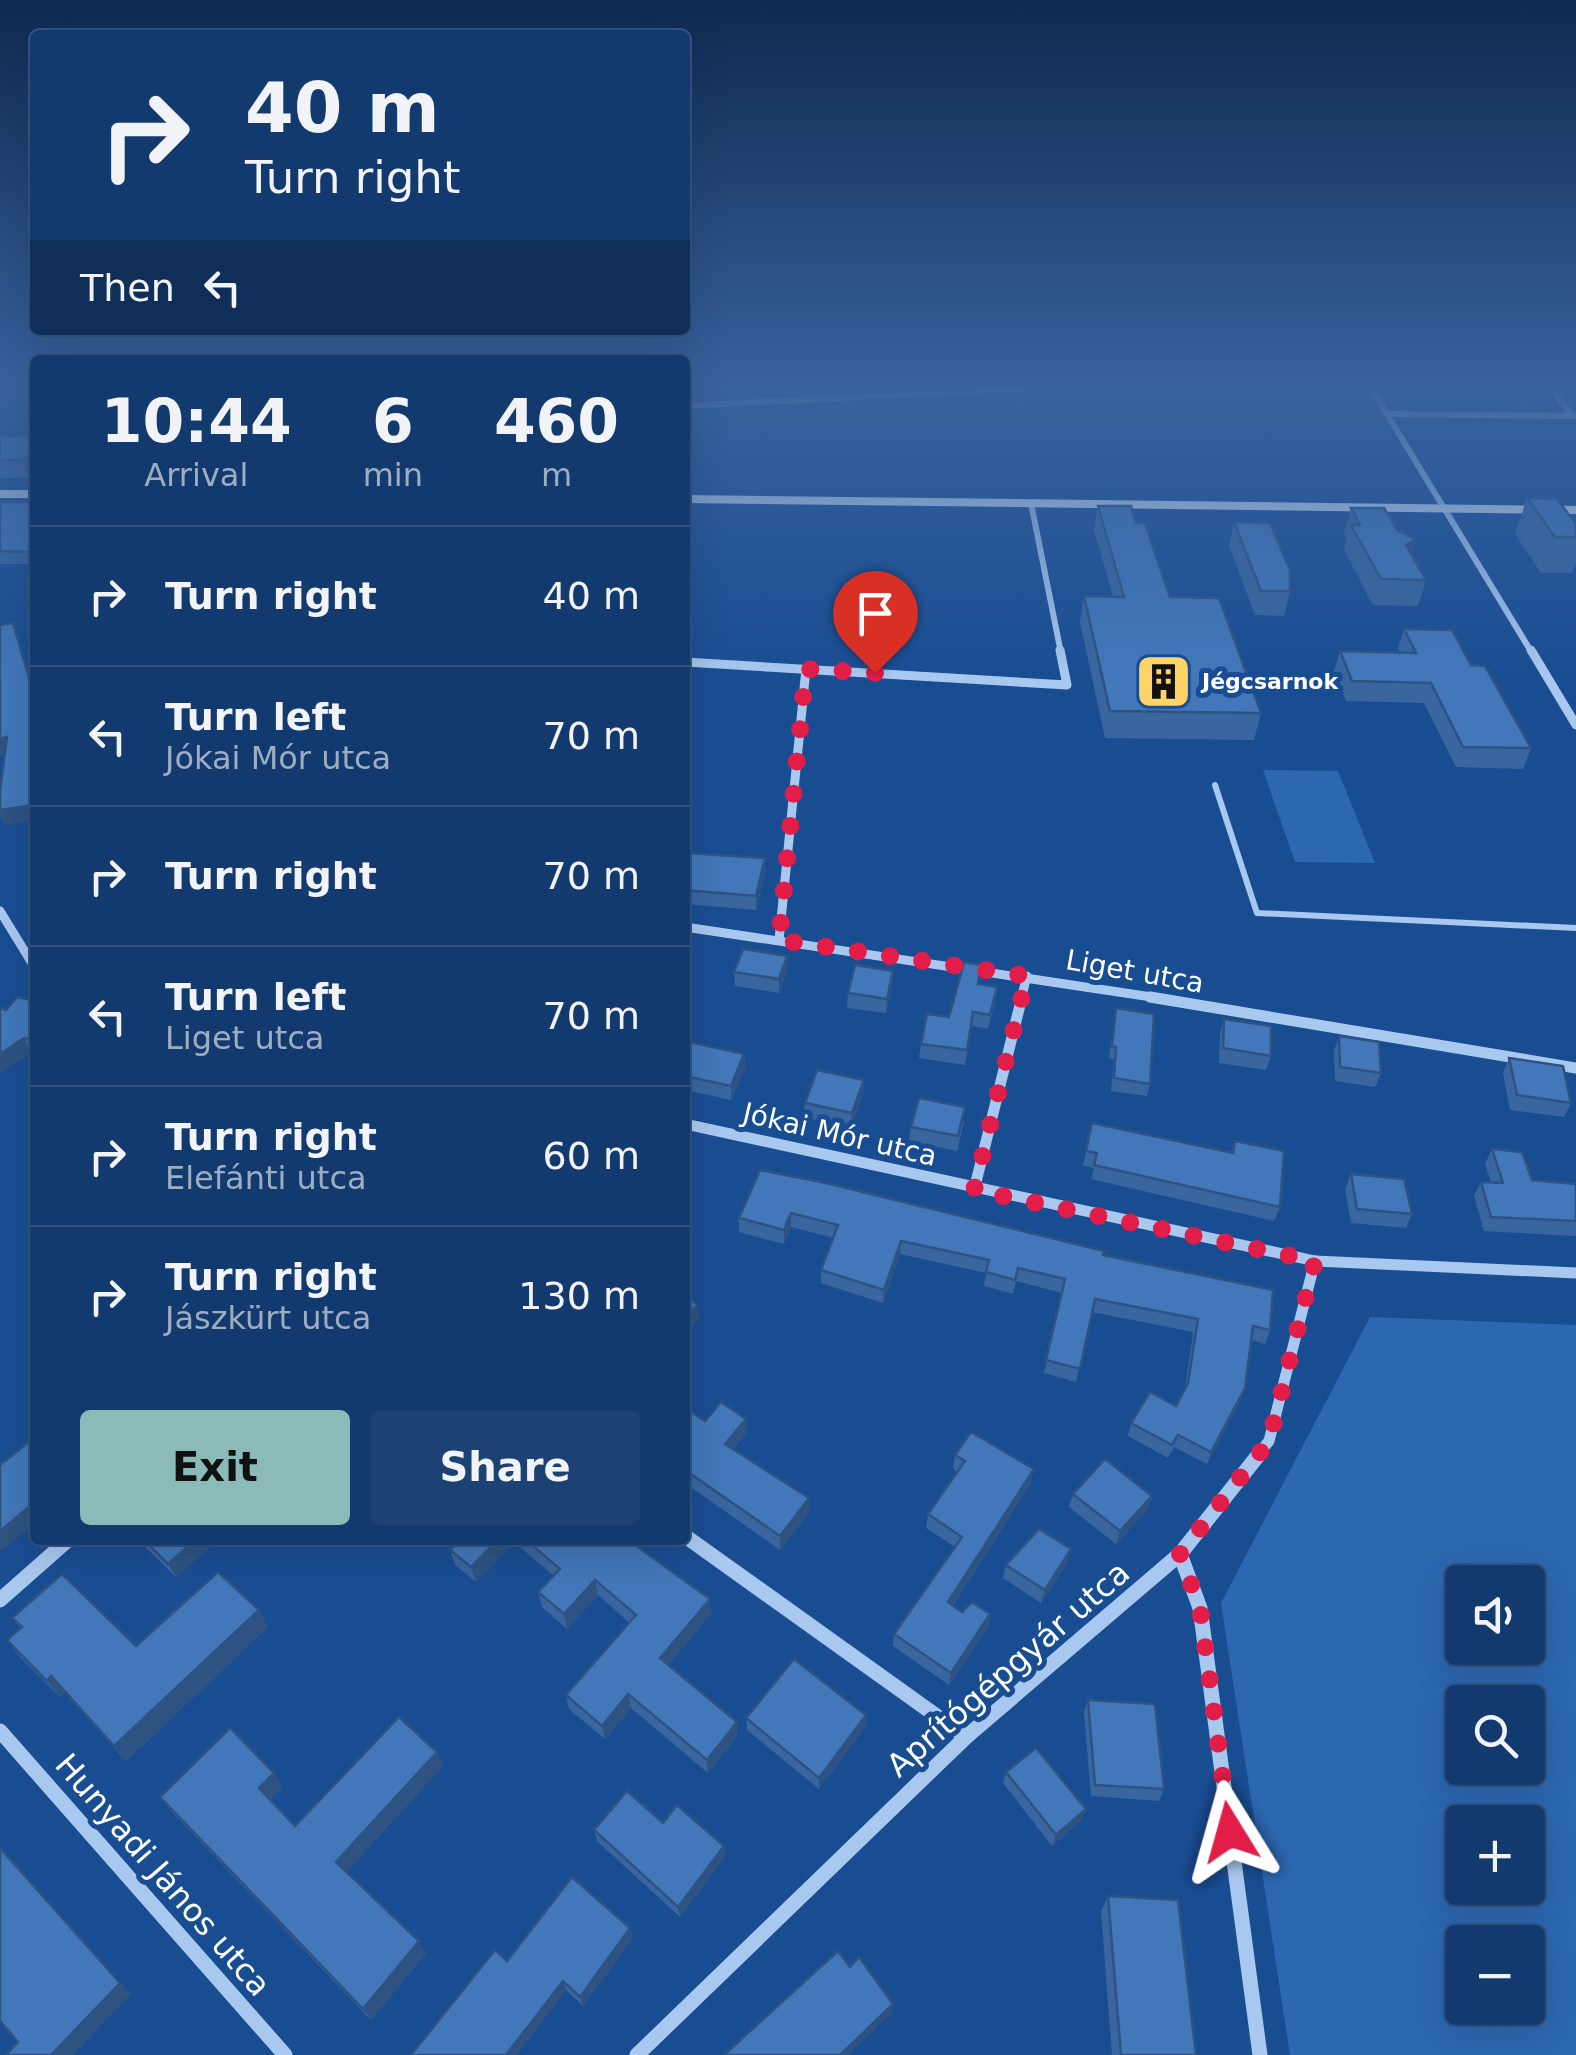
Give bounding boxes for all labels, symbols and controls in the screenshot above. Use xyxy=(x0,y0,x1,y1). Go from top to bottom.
text: 40 m xyxy=(245,67,440,149)
icon: right xyxy=(80,70,210,200)
text: Turn right xyxy=(245,151,460,204)
icon: left xyxy=(195,260,250,315)
text: Then xyxy=(80,266,175,310)
text: 10:44 xyxy=(101,386,292,456)
text: 6 xyxy=(372,386,414,456)
text: 460 xyxy=(494,386,619,456)
text: Arrival xyxy=(144,456,248,494)
text: min xyxy=(363,456,423,494)
text: m xyxy=(541,456,572,494)
icon: right xyxy=(80,569,135,624)
pin xyxy=(833,571,918,674)
text: Turn right xyxy=(165,574,377,618)
text: 40 m xyxy=(543,574,640,618)
icon: arrive xyxy=(848,586,903,641)
building icon: Jégcsarnok xyxy=(1133,651,1193,711)
place label: Jégcsarnok xyxy=(1200,669,1339,694)
text: Turn left xyxy=(165,695,346,739)
icon: left xyxy=(80,709,135,764)
text: 70 m xyxy=(543,714,640,758)
text: Jókai Mór utca xyxy=(165,739,391,777)
icon: right xyxy=(80,849,135,904)
text: Turn right xyxy=(165,854,377,898)
text: 70 m xyxy=(543,854,640,898)
street label: Liget utca xyxy=(1063,943,1206,1000)
text: Turn left xyxy=(165,975,346,1019)
icon: left xyxy=(80,989,135,1044)
text: 70 m xyxy=(543,994,640,1038)
text: Liget utca xyxy=(165,1019,324,1057)
street label: Jókai Mór utca xyxy=(738,1096,940,1173)
text: Turn right xyxy=(165,1115,377,1159)
icon: right xyxy=(80,1129,135,1184)
text: 60 m xyxy=(543,1134,640,1178)
text: Elefánti utca xyxy=(165,1159,367,1197)
text: Turn right xyxy=(165,1255,377,1299)
icon: right xyxy=(80,1269,135,1324)
text: 130 m xyxy=(518,1274,640,1318)
text: Jászkürt utca xyxy=(165,1299,371,1337)
button: Exit xyxy=(80,1410,350,1525)
button: Share xyxy=(370,1410,640,1525)
street label: Aprítógépgyár utca xyxy=(879,1553,1137,1785)
map controls xyxy=(1445,1565,1545,2025)
button: sound xyxy=(1445,1565,1545,1665)
button: search xyxy=(1445,1685,1545,1785)
street label: Hunyadi János utca xyxy=(48,1746,278,2004)
position arrow xyxy=(1178,1780,1282,1884)
button: + xyxy=(1445,1805,1545,1905)
button: − xyxy=(1445,1925,1545,2025)

